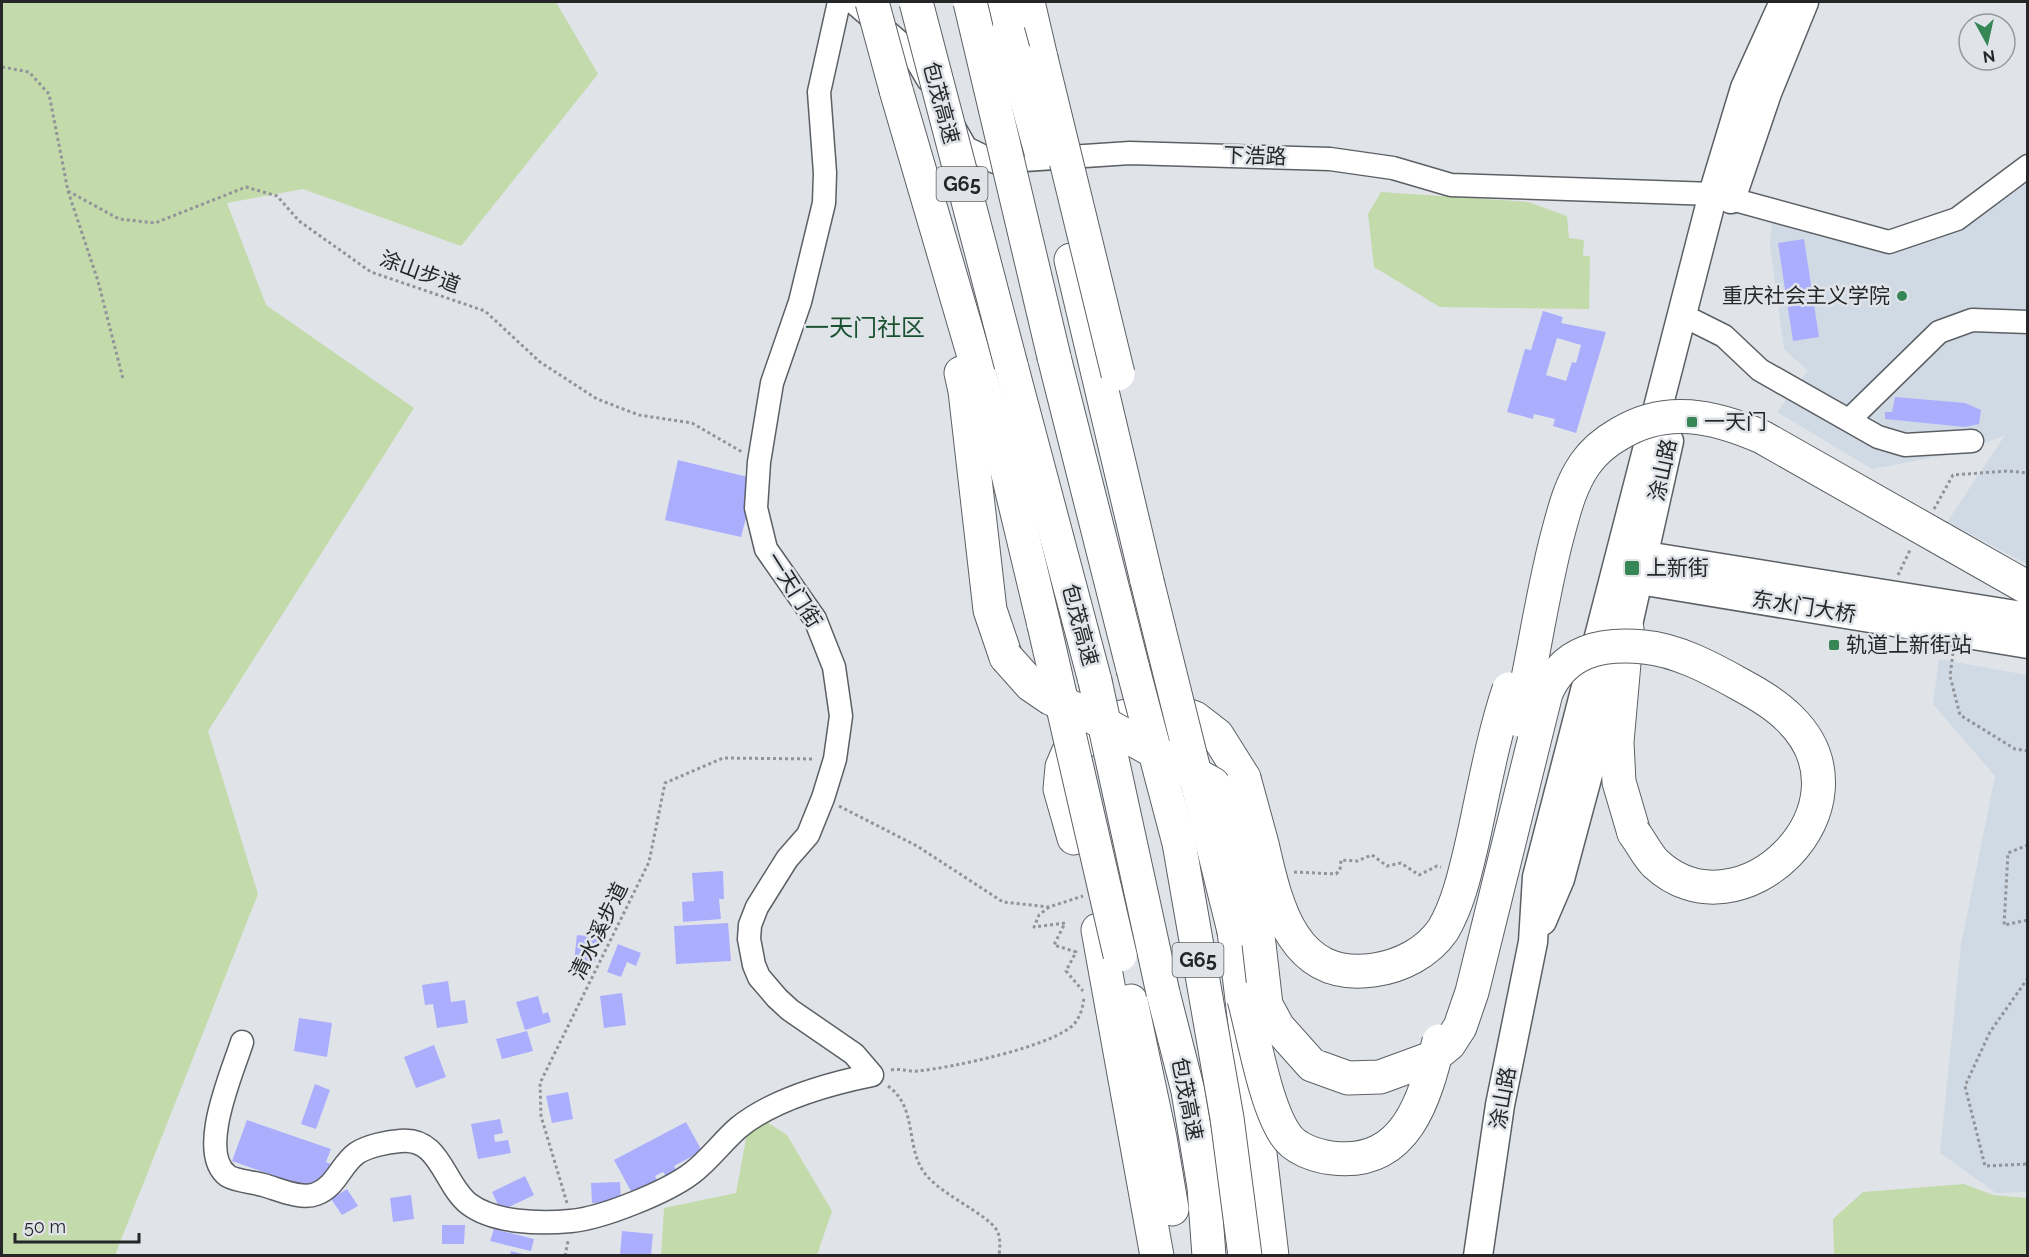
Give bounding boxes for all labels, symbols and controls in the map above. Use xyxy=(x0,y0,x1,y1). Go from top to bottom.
north arrow xyxy=(1957,12,2017,72)
text: N xyxy=(1982,46,1996,67)
street label: 包茂高速 xyxy=(919,59,964,147)
street label: 下浩路 xyxy=(1223,142,1287,169)
road number: G65 xyxy=(936,167,988,201)
street label: 涂山步道 xyxy=(376,245,464,298)
place label: 重庆社会主义学院 xyxy=(1722,283,1890,308)
marker: 重庆社会主义学院 xyxy=(1895,289,1909,303)
district label: 一天门社区 xyxy=(805,313,925,342)
place label: 一天门 xyxy=(1704,409,1767,434)
marker: 一天门 xyxy=(1685,415,1699,429)
street label: 涂山路 xyxy=(1644,436,1681,503)
street label: 一天门街 xyxy=(762,547,827,632)
place label: 上新街 xyxy=(1646,555,1709,580)
marker: 上新街 xyxy=(1623,559,1641,577)
street label: 包茂高速 xyxy=(1058,581,1103,669)
street label: 东水门大桥 xyxy=(1750,586,1858,627)
place label: 轨道上新街站 xyxy=(1846,632,1972,657)
marker: 轨道上新街站 xyxy=(1827,638,1841,652)
street label: 清水溪步道 xyxy=(564,878,633,983)
road number: G65 xyxy=(1172,943,1224,977)
street label: 包茂高速 xyxy=(1167,1055,1208,1143)
street label: 涂山路 xyxy=(1485,1065,1520,1131)
scale bar xyxy=(15,1206,140,1244)
text: 50 m xyxy=(24,1216,66,1237)

